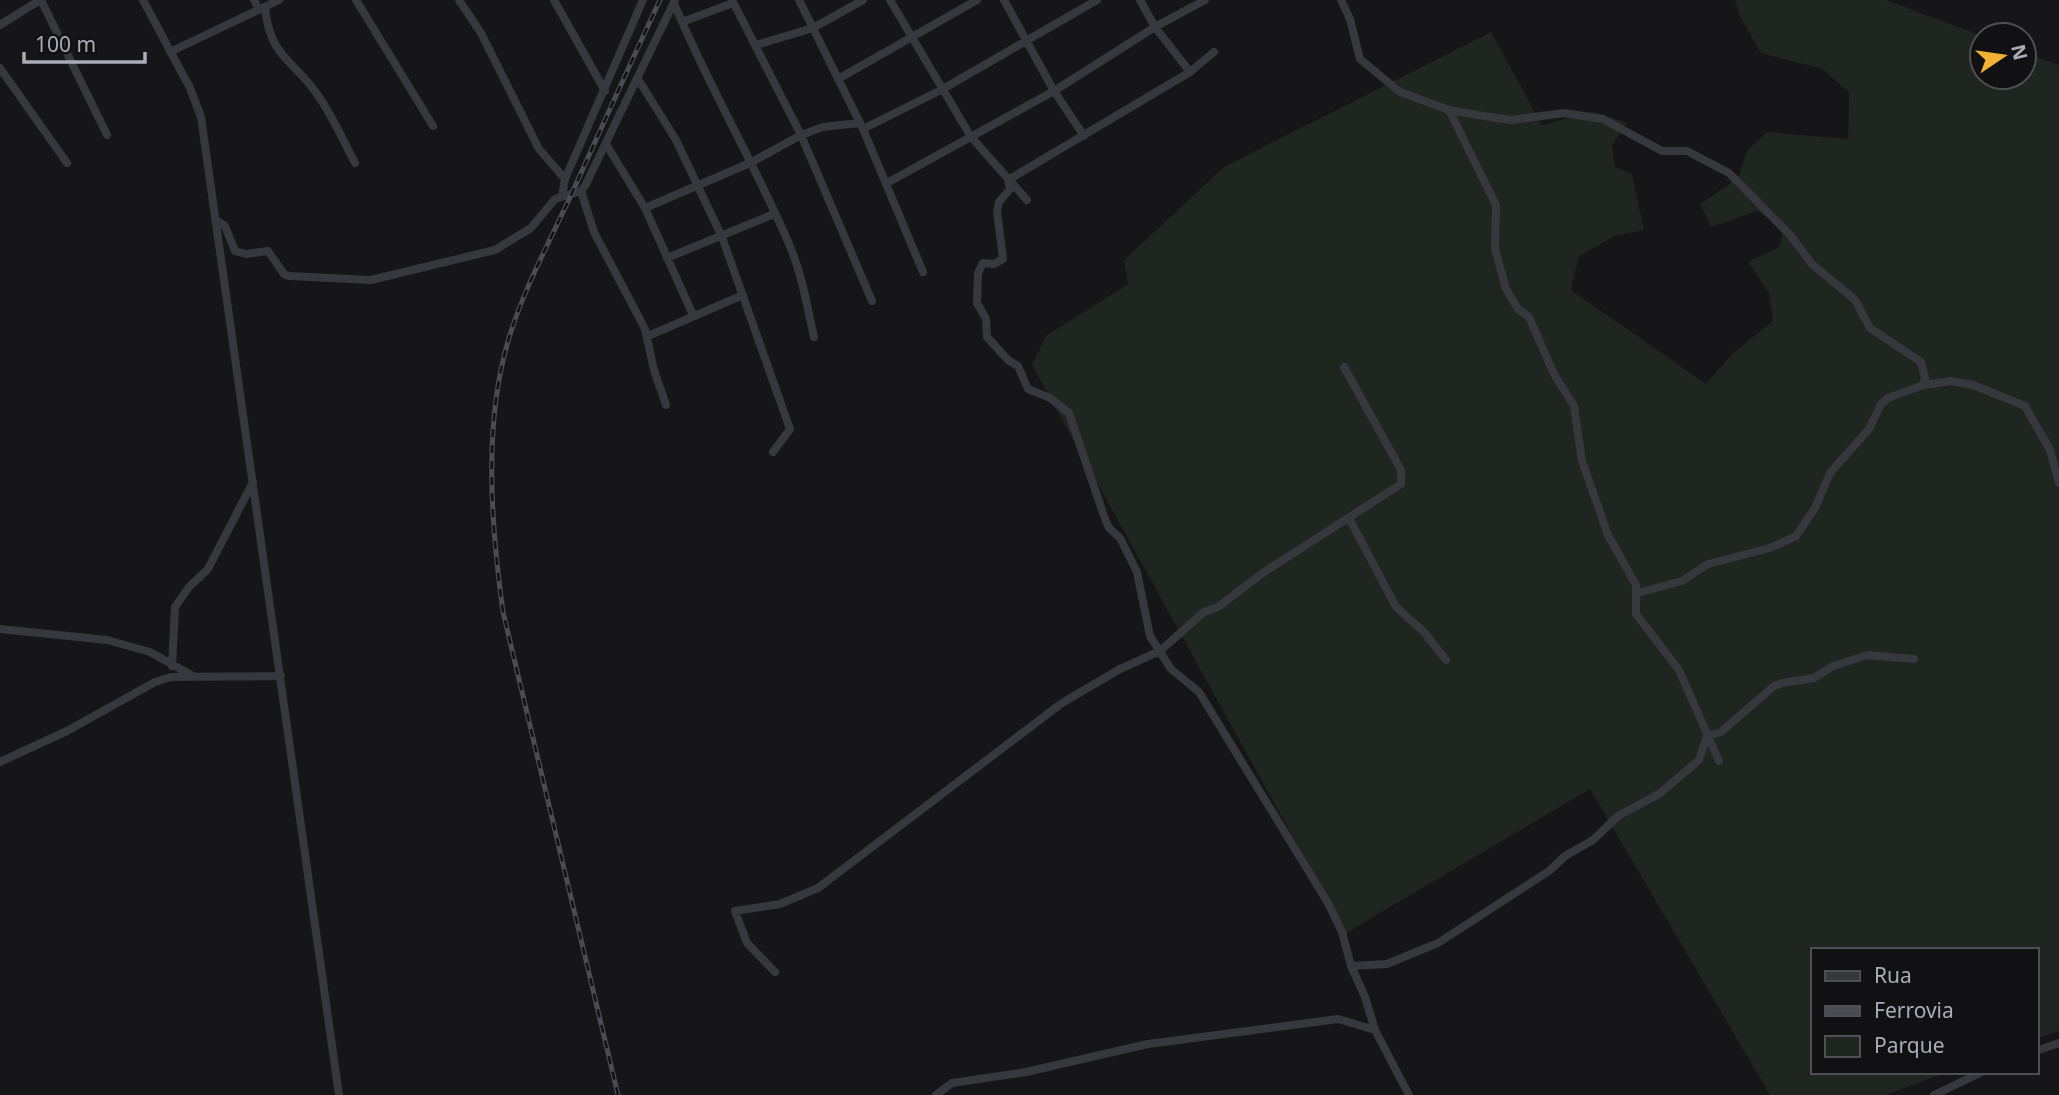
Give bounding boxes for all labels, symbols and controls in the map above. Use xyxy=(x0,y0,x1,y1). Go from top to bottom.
scale bar xyxy=(24,21,145,65)
north arrow xyxy=(1968,21,2038,91)
text: 100 m xyxy=(35,30,96,58)
text: N xyxy=(2005,42,2034,63)
legend xyxy=(1811,948,2038,1074)
text: Rua xyxy=(1874,961,1912,989)
text: Ferrovia xyxy=(1874,996,1954,1024)
text: Parque xyxy=(1874,1031,1944,1059)

